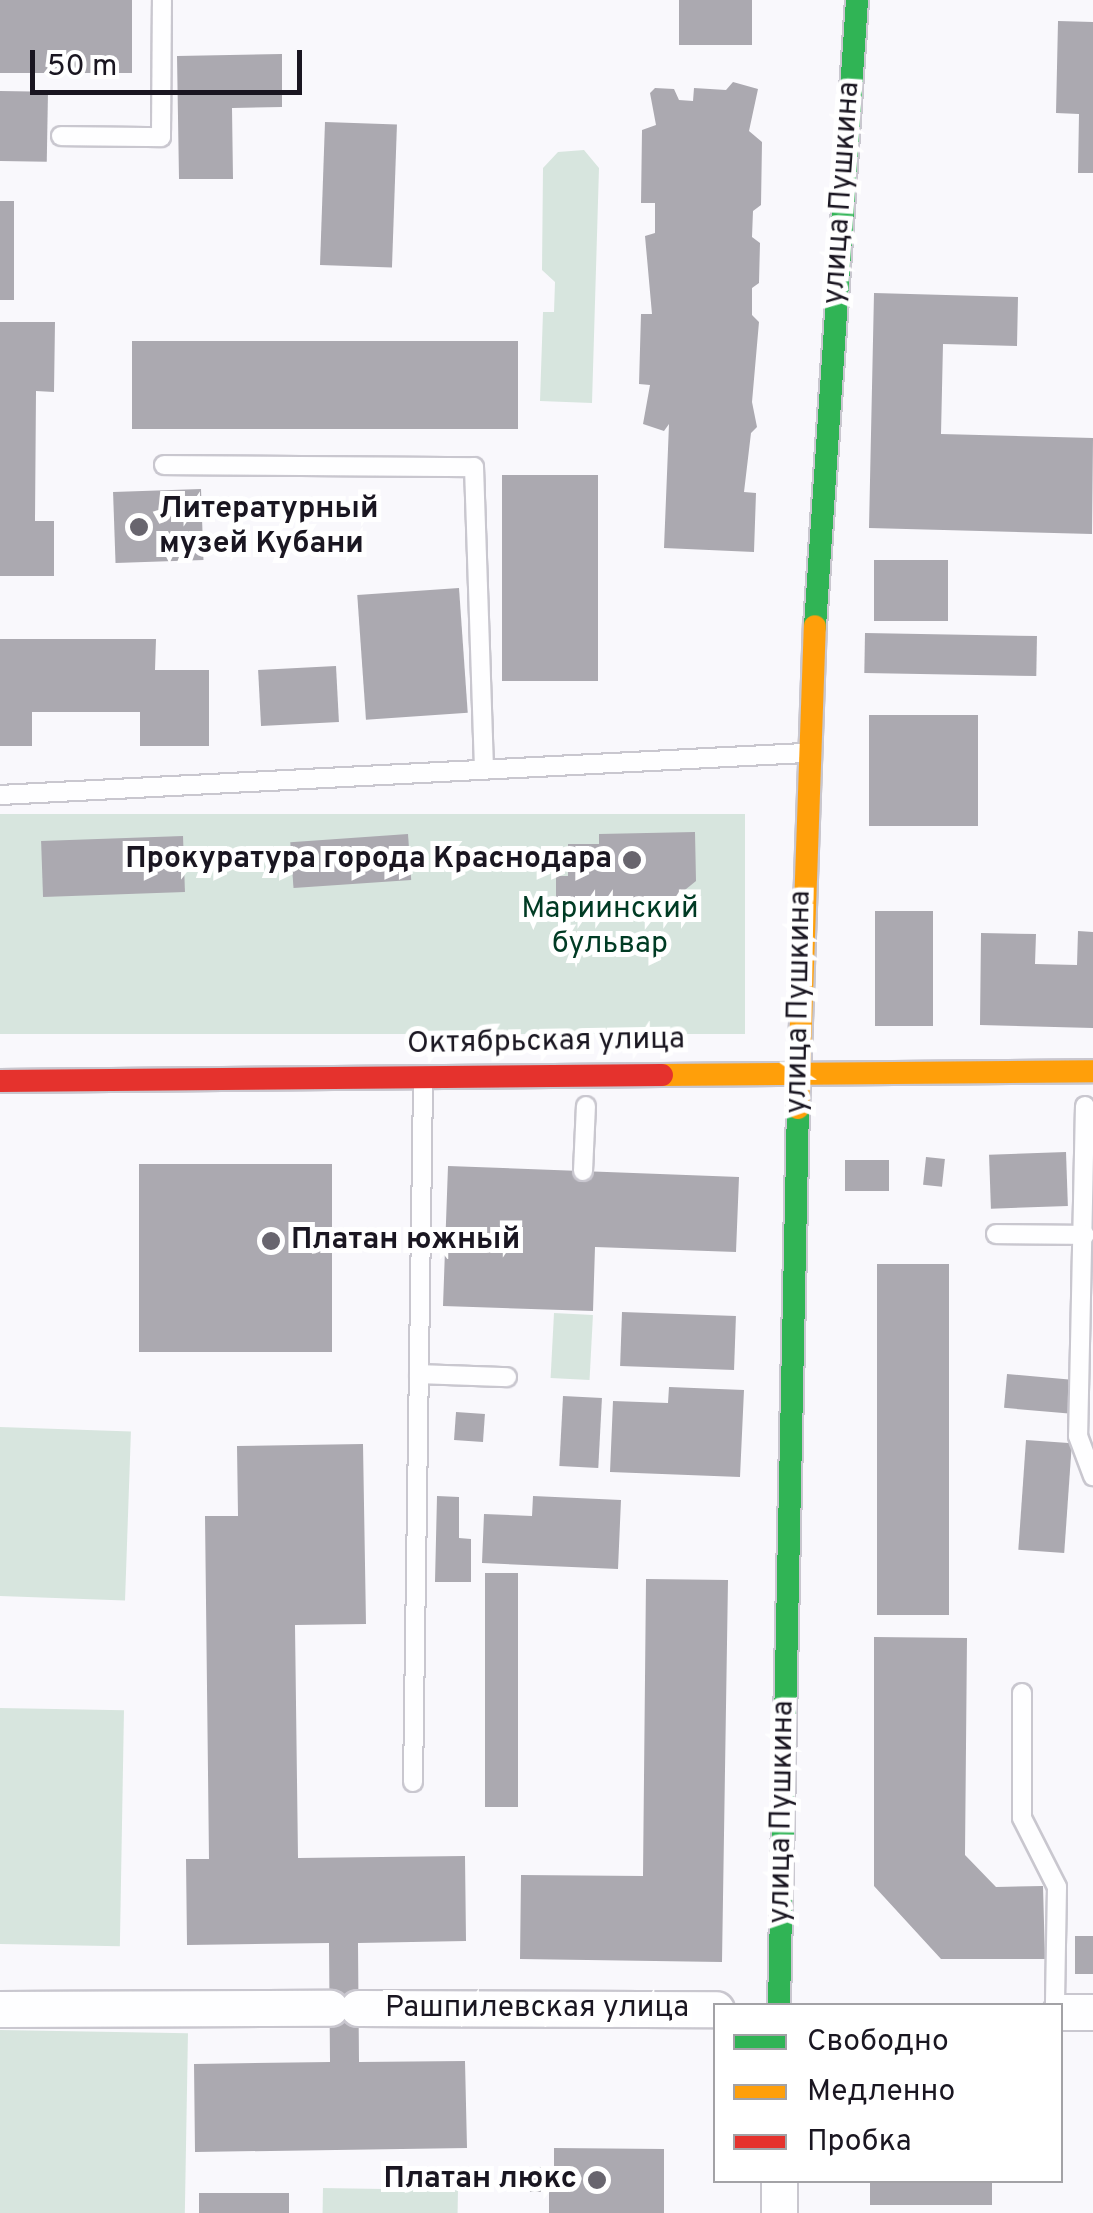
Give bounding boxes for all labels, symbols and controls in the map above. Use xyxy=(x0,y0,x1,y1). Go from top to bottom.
scale bar xyxy=(35,30,308,92)
text: 50 m xyxy=(47,49,117,86)
street label: улица Пушкина xyxy=(817,80,869,306)
place label: Литературный музей Кубани xyxy=(159,492,379,562)
marker: Литературный музей Кубани xyxy=(128,516,150,538)
place label: Прокуратура города Краснодара xyxy=(125,842,612,878)
marker: Прокуратура города Краснодара xyxy=(621,849,643,871)
street label: улица Пушкина xyxy=(780,890,820,1114)
park label: Мариинский бульвар xyxy=(521,892,699,962)
street label: Октябрьская улица xyxy=(407,1023,685,1063)
place label: Платан южный xyxy=(291,1223,520,1259)
marker: Платан южный xyxy=(260,1230,282,1252)
street label: улица Пушкина xyxy=(763,1700,803,1924)
street label: Рашпилевская улица xyxy=(385,1991,689,2027)
legend xyxy=(713,2003,1063,2183)
text: Свободно xyxy=(807,2024,949,2061)
text: Медленно xyxy=(807,2074,955,2111)
text: Пробка xyxy=(807,2124,912,2161)
place label: Платан люкс xyxy=(384,2162,577,2198)
marker: Платан люкс xyxy=(586,2169,608,2191)

